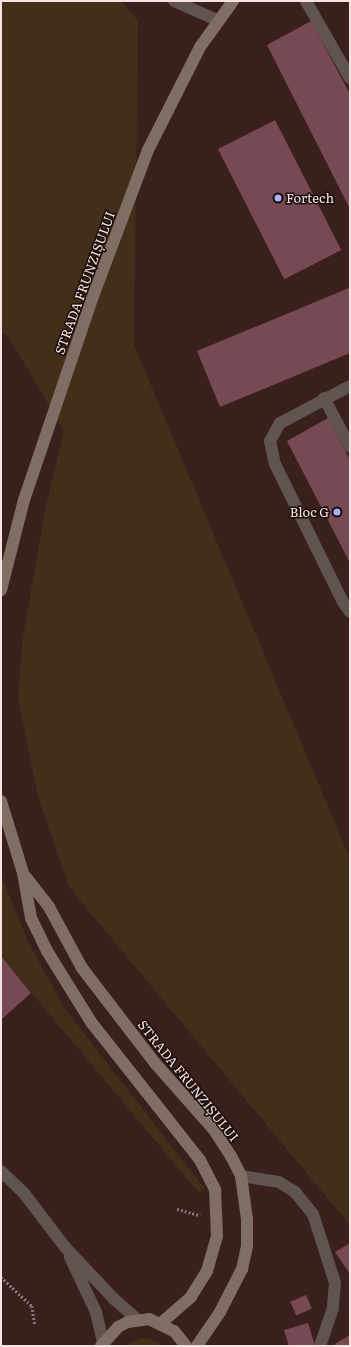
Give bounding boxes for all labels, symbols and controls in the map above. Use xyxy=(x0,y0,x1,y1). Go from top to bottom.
place label: Fortech xyxy=(286,190,334,206)
marker: Fortech xyxy=(273,193,283,203)
street label: STRADA FRUNZIȘULUI xyxy=(52,209,118,357)
place label: Bloc G xyxy=(290,504,329,520)
marker: Bloc G xyxy=(332,507,342,517)
street label: STRADA FRUNZIȘULUI xyxy=(134,1017,242,1145)

